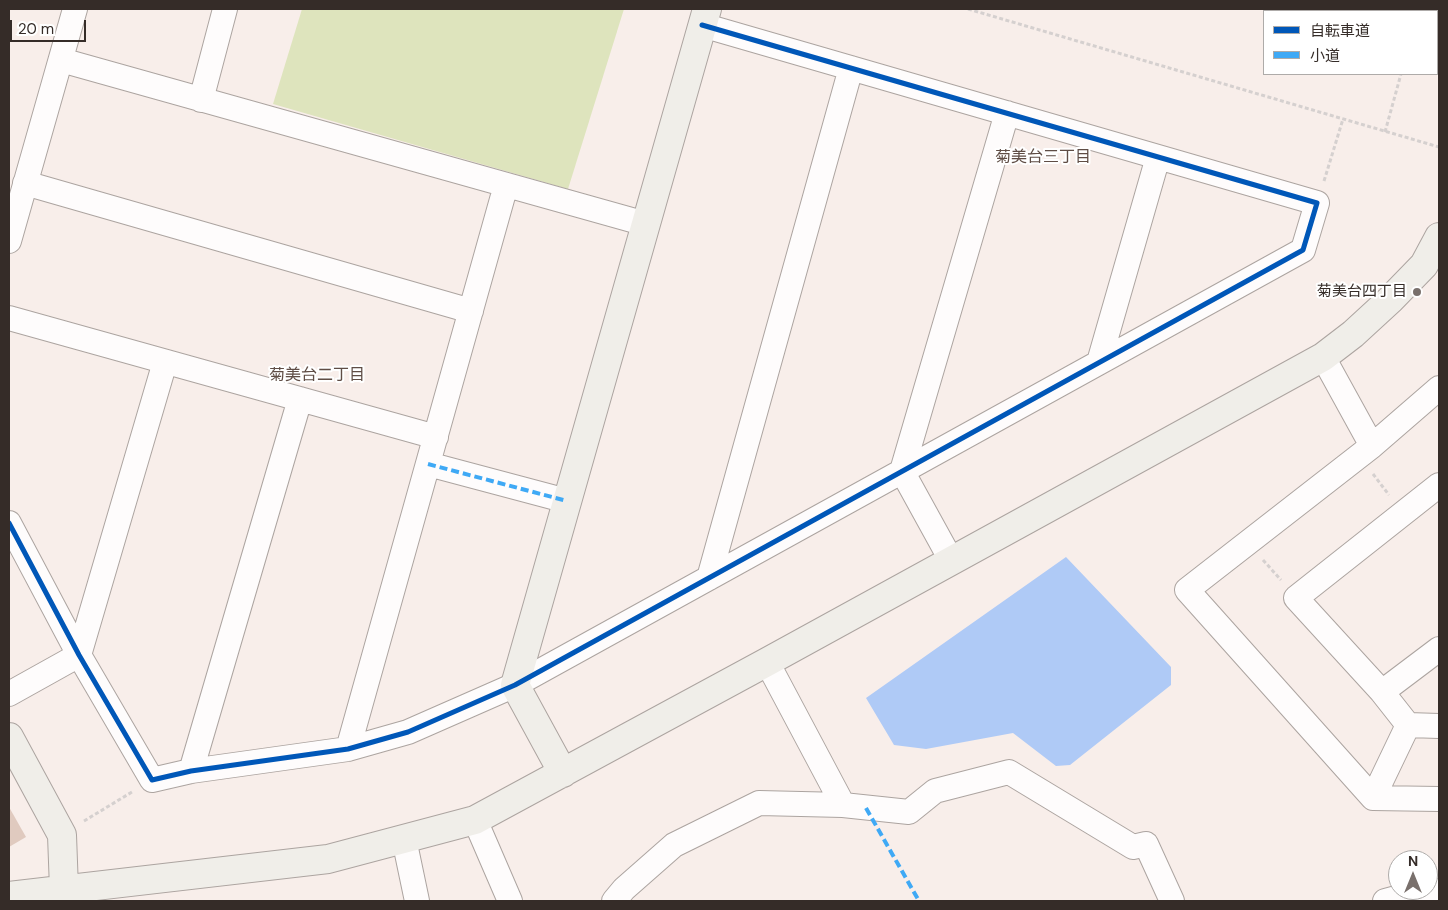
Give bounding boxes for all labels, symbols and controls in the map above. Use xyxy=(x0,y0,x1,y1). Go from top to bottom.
scale bar xyxy=(12,10,89,42)
legend xyxy=(1263,10,1438,75)
text: 20 m xyxy=(18,19,54,39)
text: 自転車道 xyxy=(1310,21,1370,41)
text: 小道 xyxy=(1310,46,1340,66)
district label: 菊美台三丁目 xyxy=(995,148,1091,168)
place label: 菊美台四丁目 xyxy=(1317,283,1407,301)
marker: 菊美台四丁目 xyxy=(1411,286,1423,298)
district label: 菊美台二丁目 xyxy=(269,366,365,386)
north arrow xyxy=(1388,850,1438,900)
text: N xyxy=(1408,852,1418,870)

